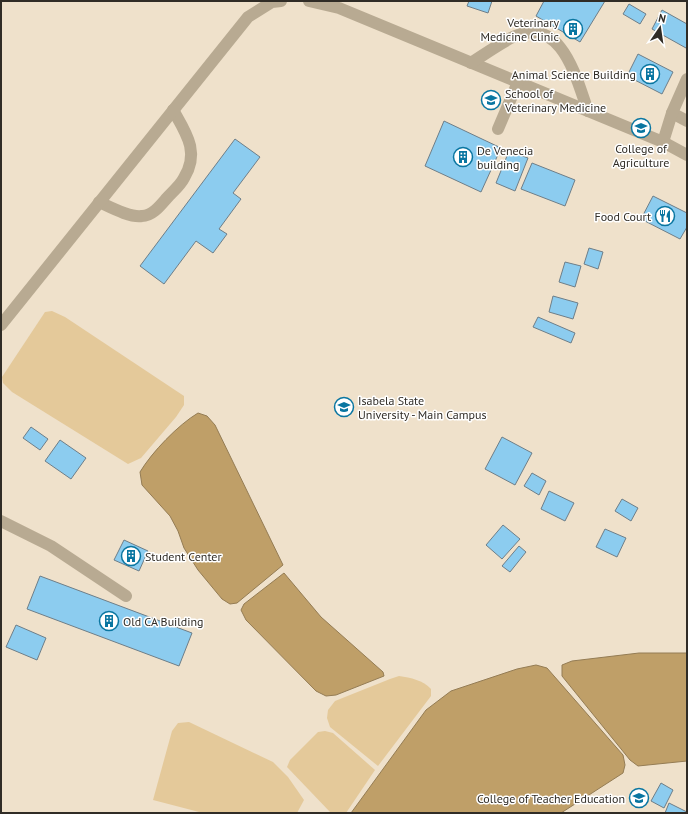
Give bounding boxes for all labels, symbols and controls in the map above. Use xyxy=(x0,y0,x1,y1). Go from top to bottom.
north arrow xyxy=(640,8,680,48)
text: N xyxy=(657,11,667,26)
place label: Veterinary Medicine Clinic xyxy=(480,15,560,44)
building icon: Veterinary Medicine Clinic xyxy=(562,18,584,40)
building icon: Animal Science Building xyxy=(639,63,661,85)
place label: Animal Science Building xyxy=(512,67,636,82)
place label: School of Veterinary Medicine xyxy=(504,86,606,115)
school or university icon: School of Veterinary Medicine xyxy=(480,89,502,111)
school or university icon: College of Agriculture xyxy=(630,117,652,139)
place label: College of Agriculture xyxy=(613,141,669,170)
place label: De Venecia building xyxy=(477,143,533,172)
building icon: De Venecia building xyxy=(452,146,474,168)
restaurant icon: Food Court xyxy=(654,205,676,227)
place label: Food Court xyxy=(594,209,651,224)
place label: Isabela State University - Main Campus xyxy=(358,393,487,422)
school or university icon: Isabela State University - Main Campus xyxy=(333,396,355,418)
building icon: Student Center xyxy=(120,545,142,567)
place label: Student Center xyxy=(145,549,222,564)
building icon: Old CA Building xyxy=(98,610,120,632)
place label: Old CA Building xyxy=(123,614,204,629)
school or university icon: College of Teacher Education xyxy=(628,787,650,809)
place label: College of Teacher Education xyxy=(477,791,625,806)

